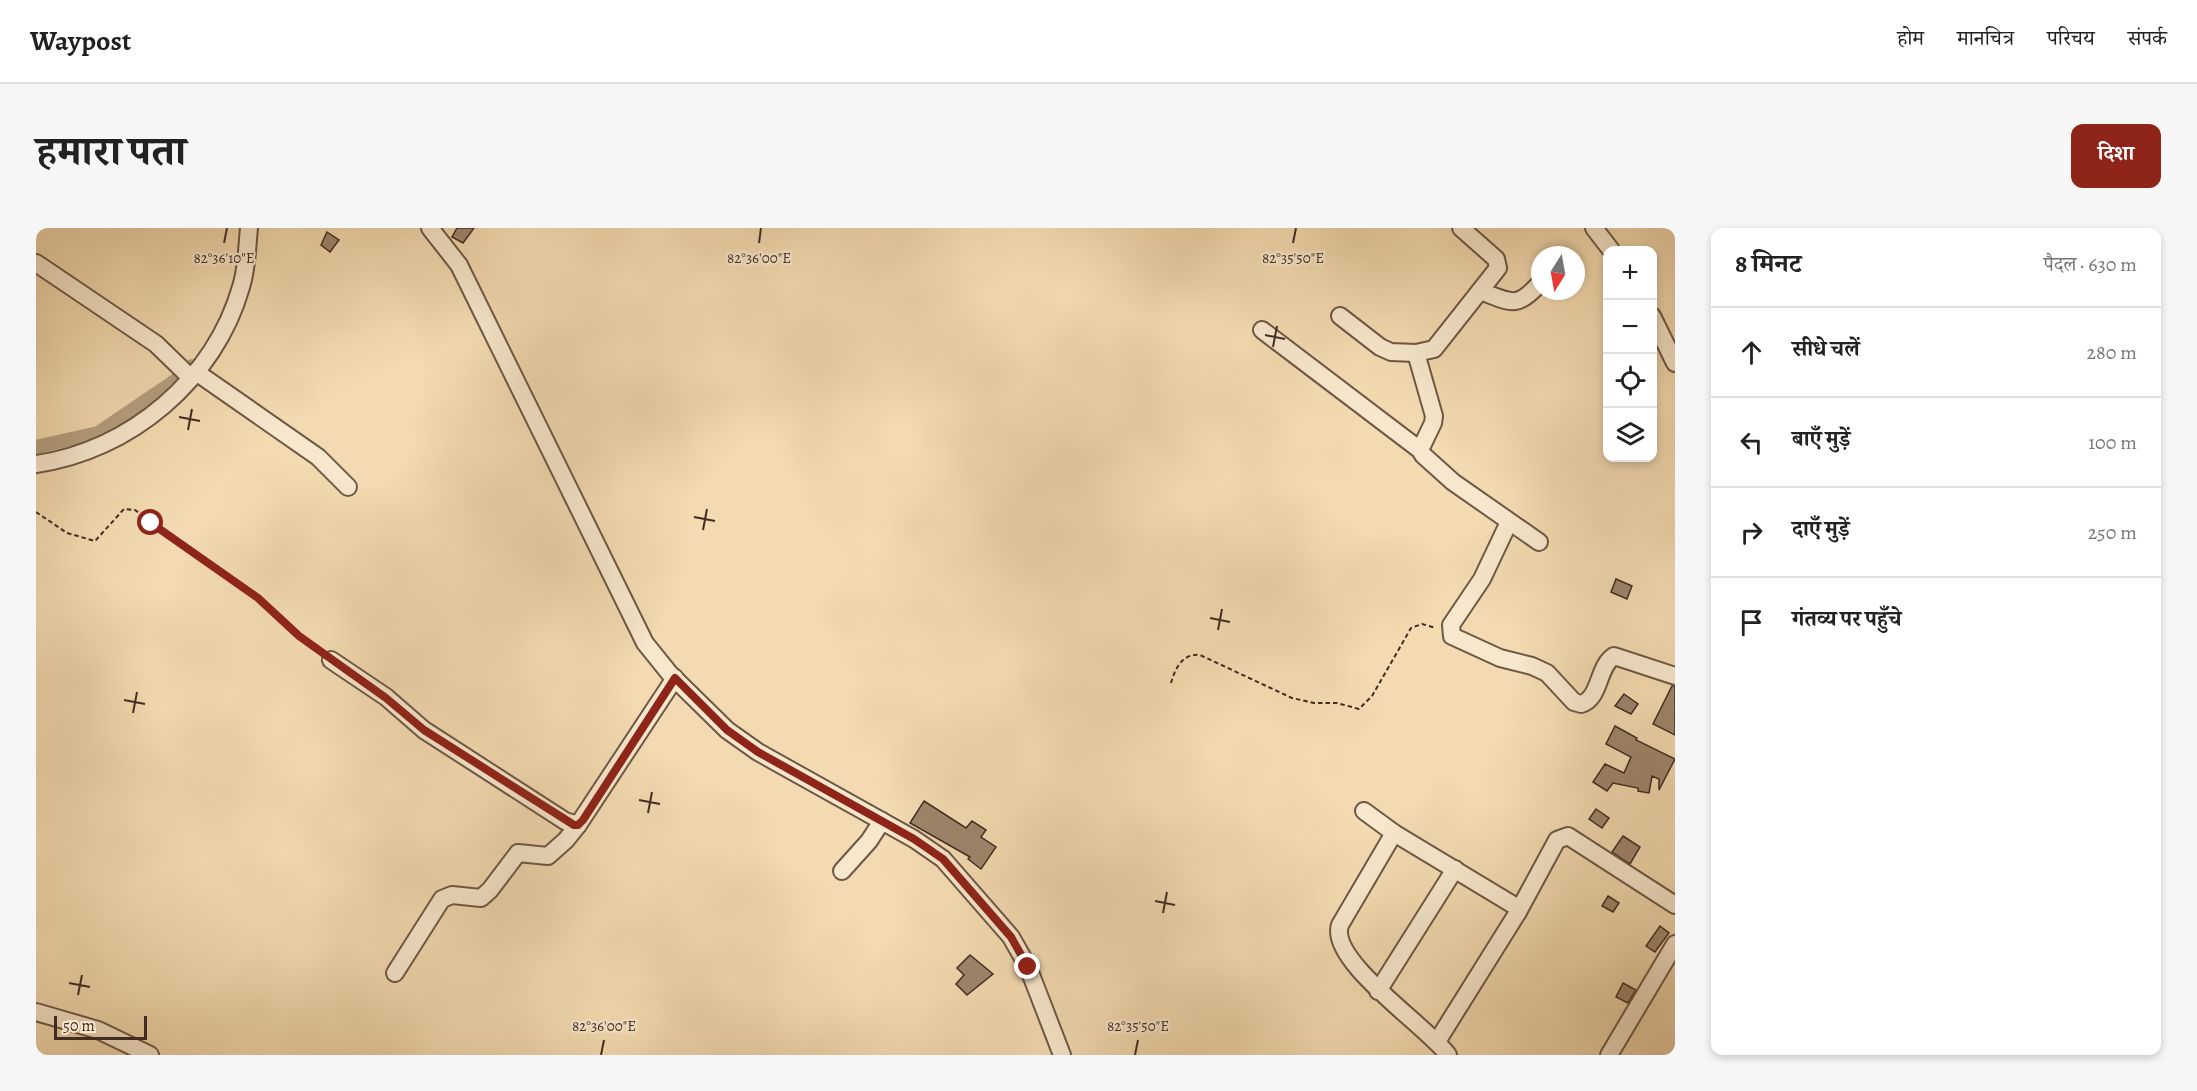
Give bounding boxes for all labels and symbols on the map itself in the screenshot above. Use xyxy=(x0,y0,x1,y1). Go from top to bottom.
north arrow xyxy=(1531,246,1585,300)
text: 82°36'10"E xyxy=(193,248,255,268)
text: 82°36'00"E xyxy=(727,248,791,268)
text: 82°35'50"E xyxy=(1262,248,1324,268)
route start xyxy=(137,509,163,535)
route end xyxy=(1014,953,1040,979)
scale bar xyxy=(54,1013,147,1040)
text: 82°36'00"E xyxy=(572,1016,636,1036)
text: 82°35'50"E xyxy=(1107,1016,1169,1036)

